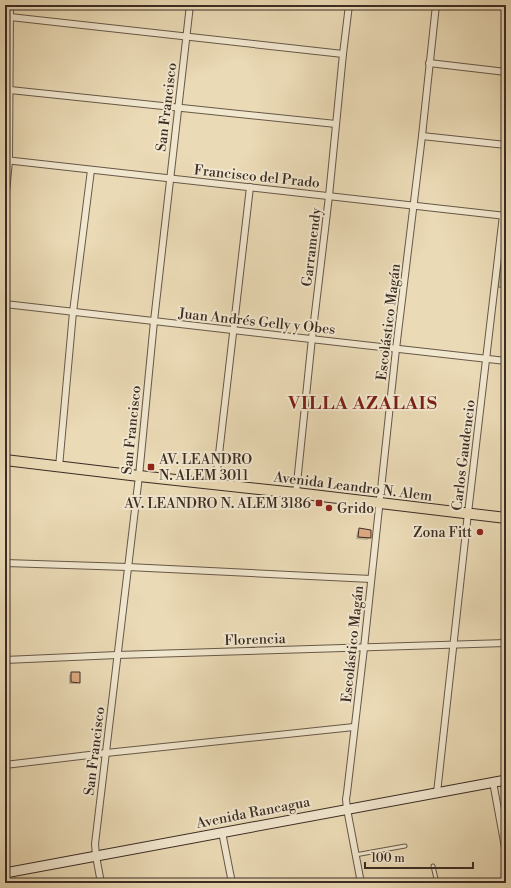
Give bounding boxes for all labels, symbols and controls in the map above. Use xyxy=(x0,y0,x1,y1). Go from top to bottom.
street label: San Francisco xyxy=(153,61,181,153)
street label: Francisco del Prado xyxy=(193,161,321,193)
street label: Garramendy xyxy=(298,206,326,288)
street label: Escolástico Magán xyxy=(373,262,405,382)
street label: Juan Andrés Gelly y Obes xyxy=(177,305,336,339)
street label: San Francisco xyxy=(118,384,146,476)
district label: VILLA AZALAIS xyxy=(287,392,438,415)
street label: Carlos Gaudencio xyxy=(448,398,480,512)
place label: AV. LEANDRO N. ALEM 3011 xyxy=(158,451,252,485)
marker: AV. LEANDRO N. ALEM 3011 xyxy=(146,462,156,472)
street label: Avenida Leandro N. Alem xyxy=(272,468,433,506)
place label: AV. LEANDRO N. ALEM 3186 xyxy=(123,495,312,513)
marker: AV. LEANDRO N. ALEM 3186 xyxy=(314,498,324,508)
place label: Grido xyxy=(337,500,374,518)
marker: Grido xyxy=(324,503,334,513)
place label: Zona Fitt xyxy=(413,524,472,542)
marker: Zona Fitt xyxy=(475,527,485,537)
street label: Escolástico Magán xyxy=(338,584,368,704)
street label: Florencia xyxy=(224,630,287,650)
street label: San Francisco xyxy=(81,705,109,797)
street label: Avenida Rancagua xyxy=(194,793,313,833)
scale bar xyxy=(365,844,473,870)
text: 100 m xyxy=(371,851,405,866)

